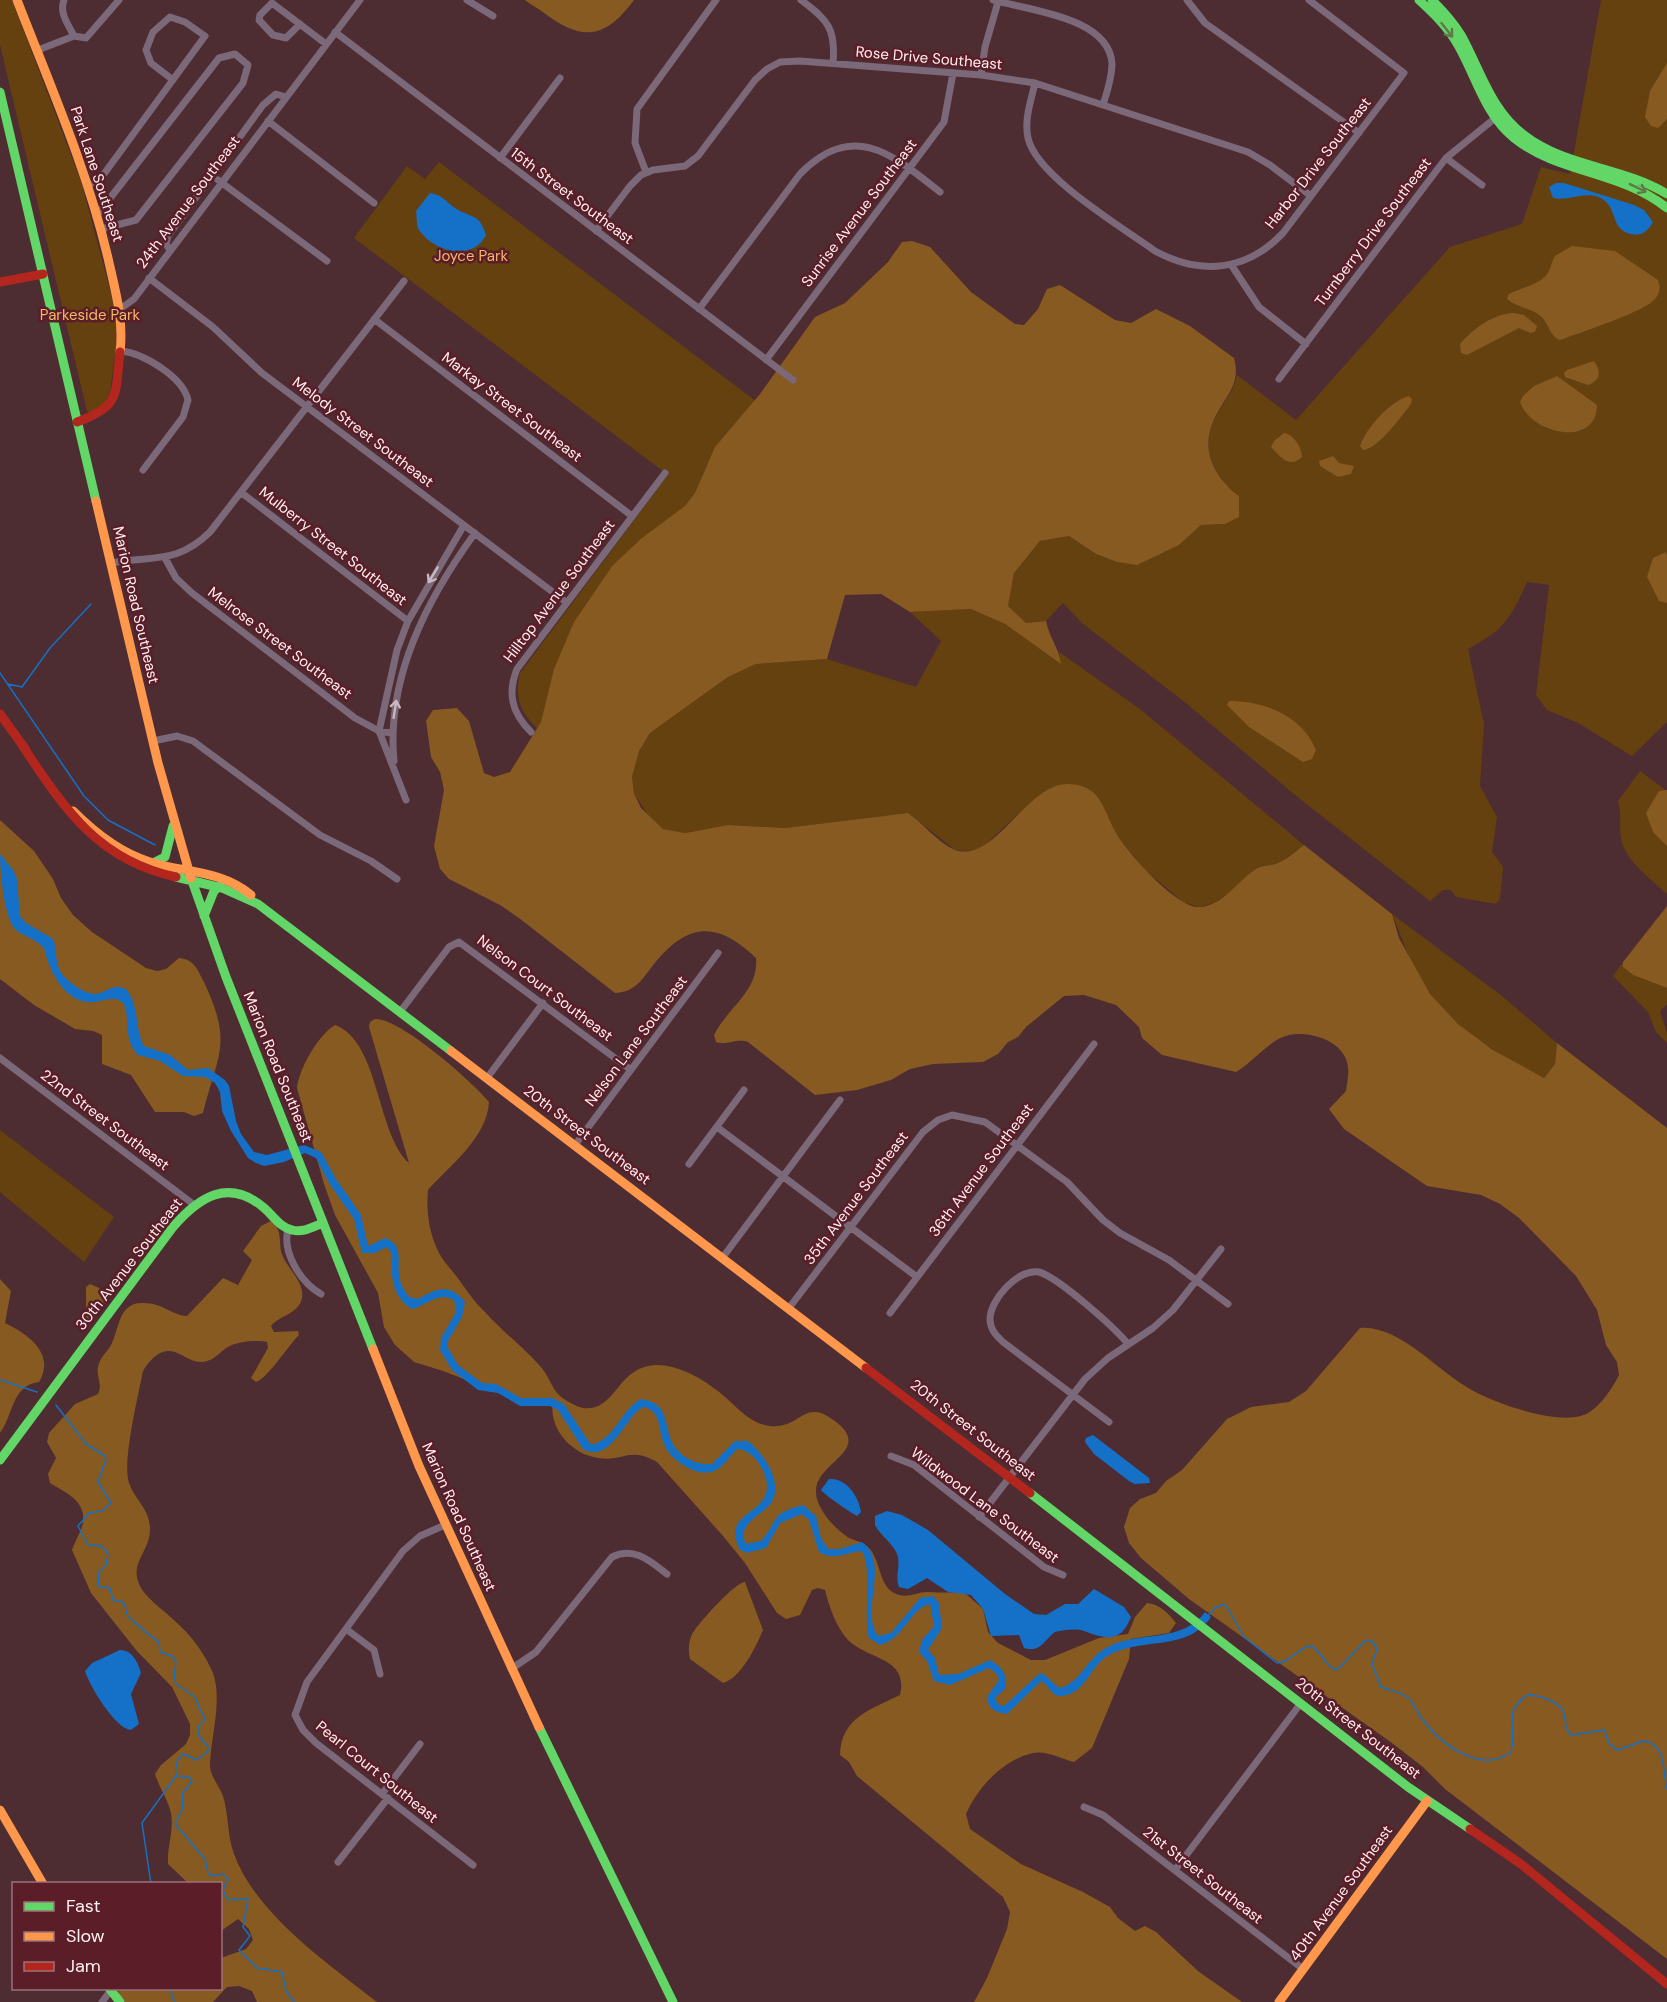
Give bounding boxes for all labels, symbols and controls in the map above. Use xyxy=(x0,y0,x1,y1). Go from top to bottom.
one-way arrow xyxy=(1441,22,1454,38)
street label: Rose Drive Southeast xyxy=(855,42,1003,74)
street label: Harbor Drive Southeast xyxy=(1260,93,1376,233)
street label: Park Lane Southeast xyxy=(66,104,128,244)
street label: 24th Avenue Southeast xyxy=(131,131,245,272)
street label: Sunrise Avenue Southeast xyxy=(797,135,921,291)
street label: 15th Street Southeast xyxy=(506,143,638,249)
street label: Turnberry Drive Southeast xyxy=(1310,153,1436,311)
one-way arrow xyxy=(1629,183,1647,195)
park label: Joyce Park xyxy=(434,246,509,266)
park label: Parkeside Park xyxy=(40,305,141,325)
street label: Markay Street Southeast xyxy=(438,348,586,467)
street label: Melody Street Southeast xyxy=(288,372,438,492)
street label: Mulberry Street Southeast xyxy=(255,482,411,610)
street label: Hilltop Avenue Southeast xyxy=(499,515,619,666)
street label: Marion Road Southeast xyxy=(108,524,164,686)
one-way arrow xyxy=(427,566,439,583)
street label: Melrose Street Southeast xyxy=(204,582,356,704)
one-way arrow xyxy=(389,700,400,719)
street label: Nelson Court Southeast xyxy=(473,930,617,1046)
street label: Nelson Lane Southeast xyxy=(580,971,692,1110)
street label: Marion Road Southeast xyxy=(239,989,317,1145)
street label: 22nd Street Southeast xyxy=(37,1065,174,1175)
street label: 20th Street Southeast xyxy=(519,1081,655,1189)
street label: 36th Avenue Southeast xyxy=(924,1099,1038,1241)
street label: 35th Avenue Southeast xyxy=(799,1127,913,1269)
street label: 30th Avenue Southeast xyxy=(71,1194,187,1334)
street label: 20th Street Southeast xyxy=(906,1375,1040,1485)
street label: Marion Road Southeast xyxy=(417,1439,501,1595)
street label: Wildwood Lane Southeast xyxy=(907,1443,1063,1567)
street label: 20th Street Southeast xyxy=(1291,1673,1425,1783)
street label: Pearl Court Southeast xyxy=(312,1716,442,1828)
street label: 40th Avenue Southeast xyxy=(1285,1821,1397,1965)
street label: 21st Street Southeast xyxy=(1139,1822,1267,1928)
legend xyxy=(12,1882,222,1990)
text: Fast xyxy=(66,1894,101,1918)
text: Slow xyxy=(66,1924,105,1948)
text: Jam xyxy=(66,1954,101,1978)

